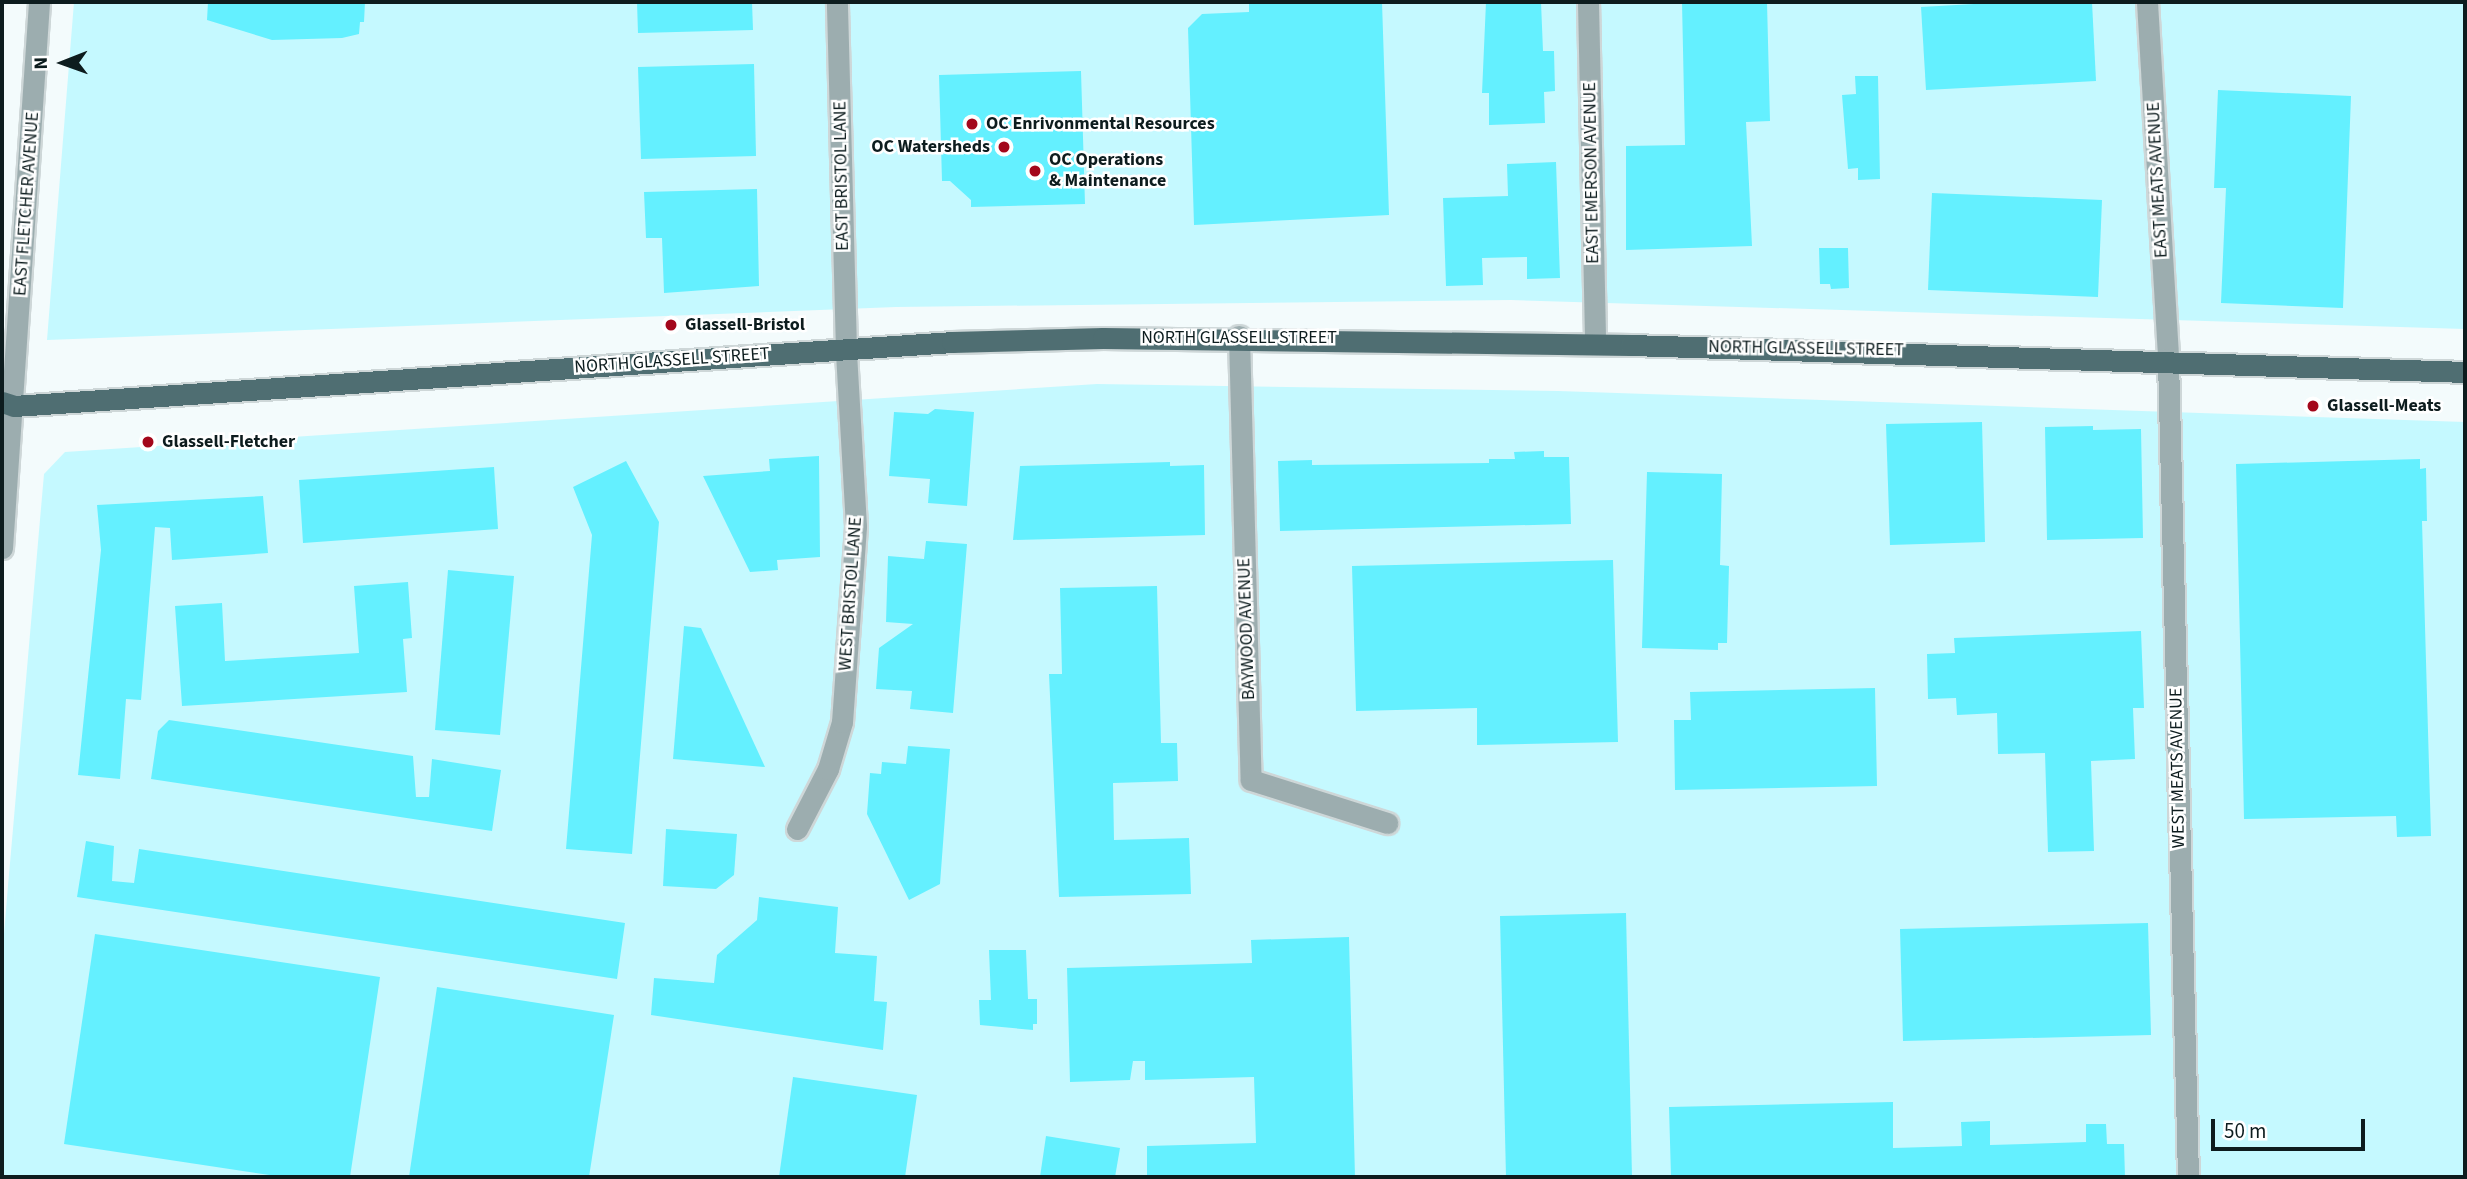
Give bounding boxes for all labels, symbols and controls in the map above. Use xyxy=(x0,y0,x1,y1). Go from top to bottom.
north arrow xyxy=(28,28,98,98)
text: N xyxy=(28,57,55,70)
street label: EAST EMERSON AVENUE xyxy=(1580,82,1604,264)
street label: EAST BRISTOL LANE xyxy=(830,101,854,251)
street label: EAST MEATS AVENUE xyxy=(2143,101,2173,259)
street label: EAST FLETCHER AVENUE xyxy=(10,111,44,297)
place label: OC Enrivonmental Resources xyxy=(986,113,1215,135)
marker: OC Enrivonmental Resources xyxy=(964,116,980,132)
place label: OC Watersheds xyxy=(871,136,990,158)
marker: OC Watersheds xyxy=(996,139,1012,155)
place label: OC Operations & Maintenance xyxy=(1049,150,1166,192)
marker: OC Operations & Maintenance xyxy=(1027,163,1043,179)
place label: Glassell-Bristol xyxy=(685,314,805,336)
marker: Glassell-Bristol xyxy=(663,317,679,333)
street label: NORTH GLASSELL STREET xyxy=(1141,327,1337,349)
street label: NORTH GLASSELL STREET xyxy=(1708,336,1904,362)
street label: NORTH GLASSELL STREET xyxy=(574,343,770,379)
place label: Glassell-Meats xyxy=(2327,395,2441,417)
marker: Glassell-Meats xyxy=(2305,398,2321,414)
place label: Glassell-Fletcher xyxy=(162,431,295,453)
marker: Glassell-Fletcher xyxy=(140,434,156,450)
street label: WEST BRISTOL LANE xyxy=(835,516,867,672)
street label: BAYWOOD AVENUE xyxy=(1234,558,1260,700)
street label: WEST MEATS AVENUE xyxy=(2166,687,2190,849)
scale bar xyxy=(2215,1106,2369,1150)
text: 50 m xyxy=(2224,1116,2266,1146)

